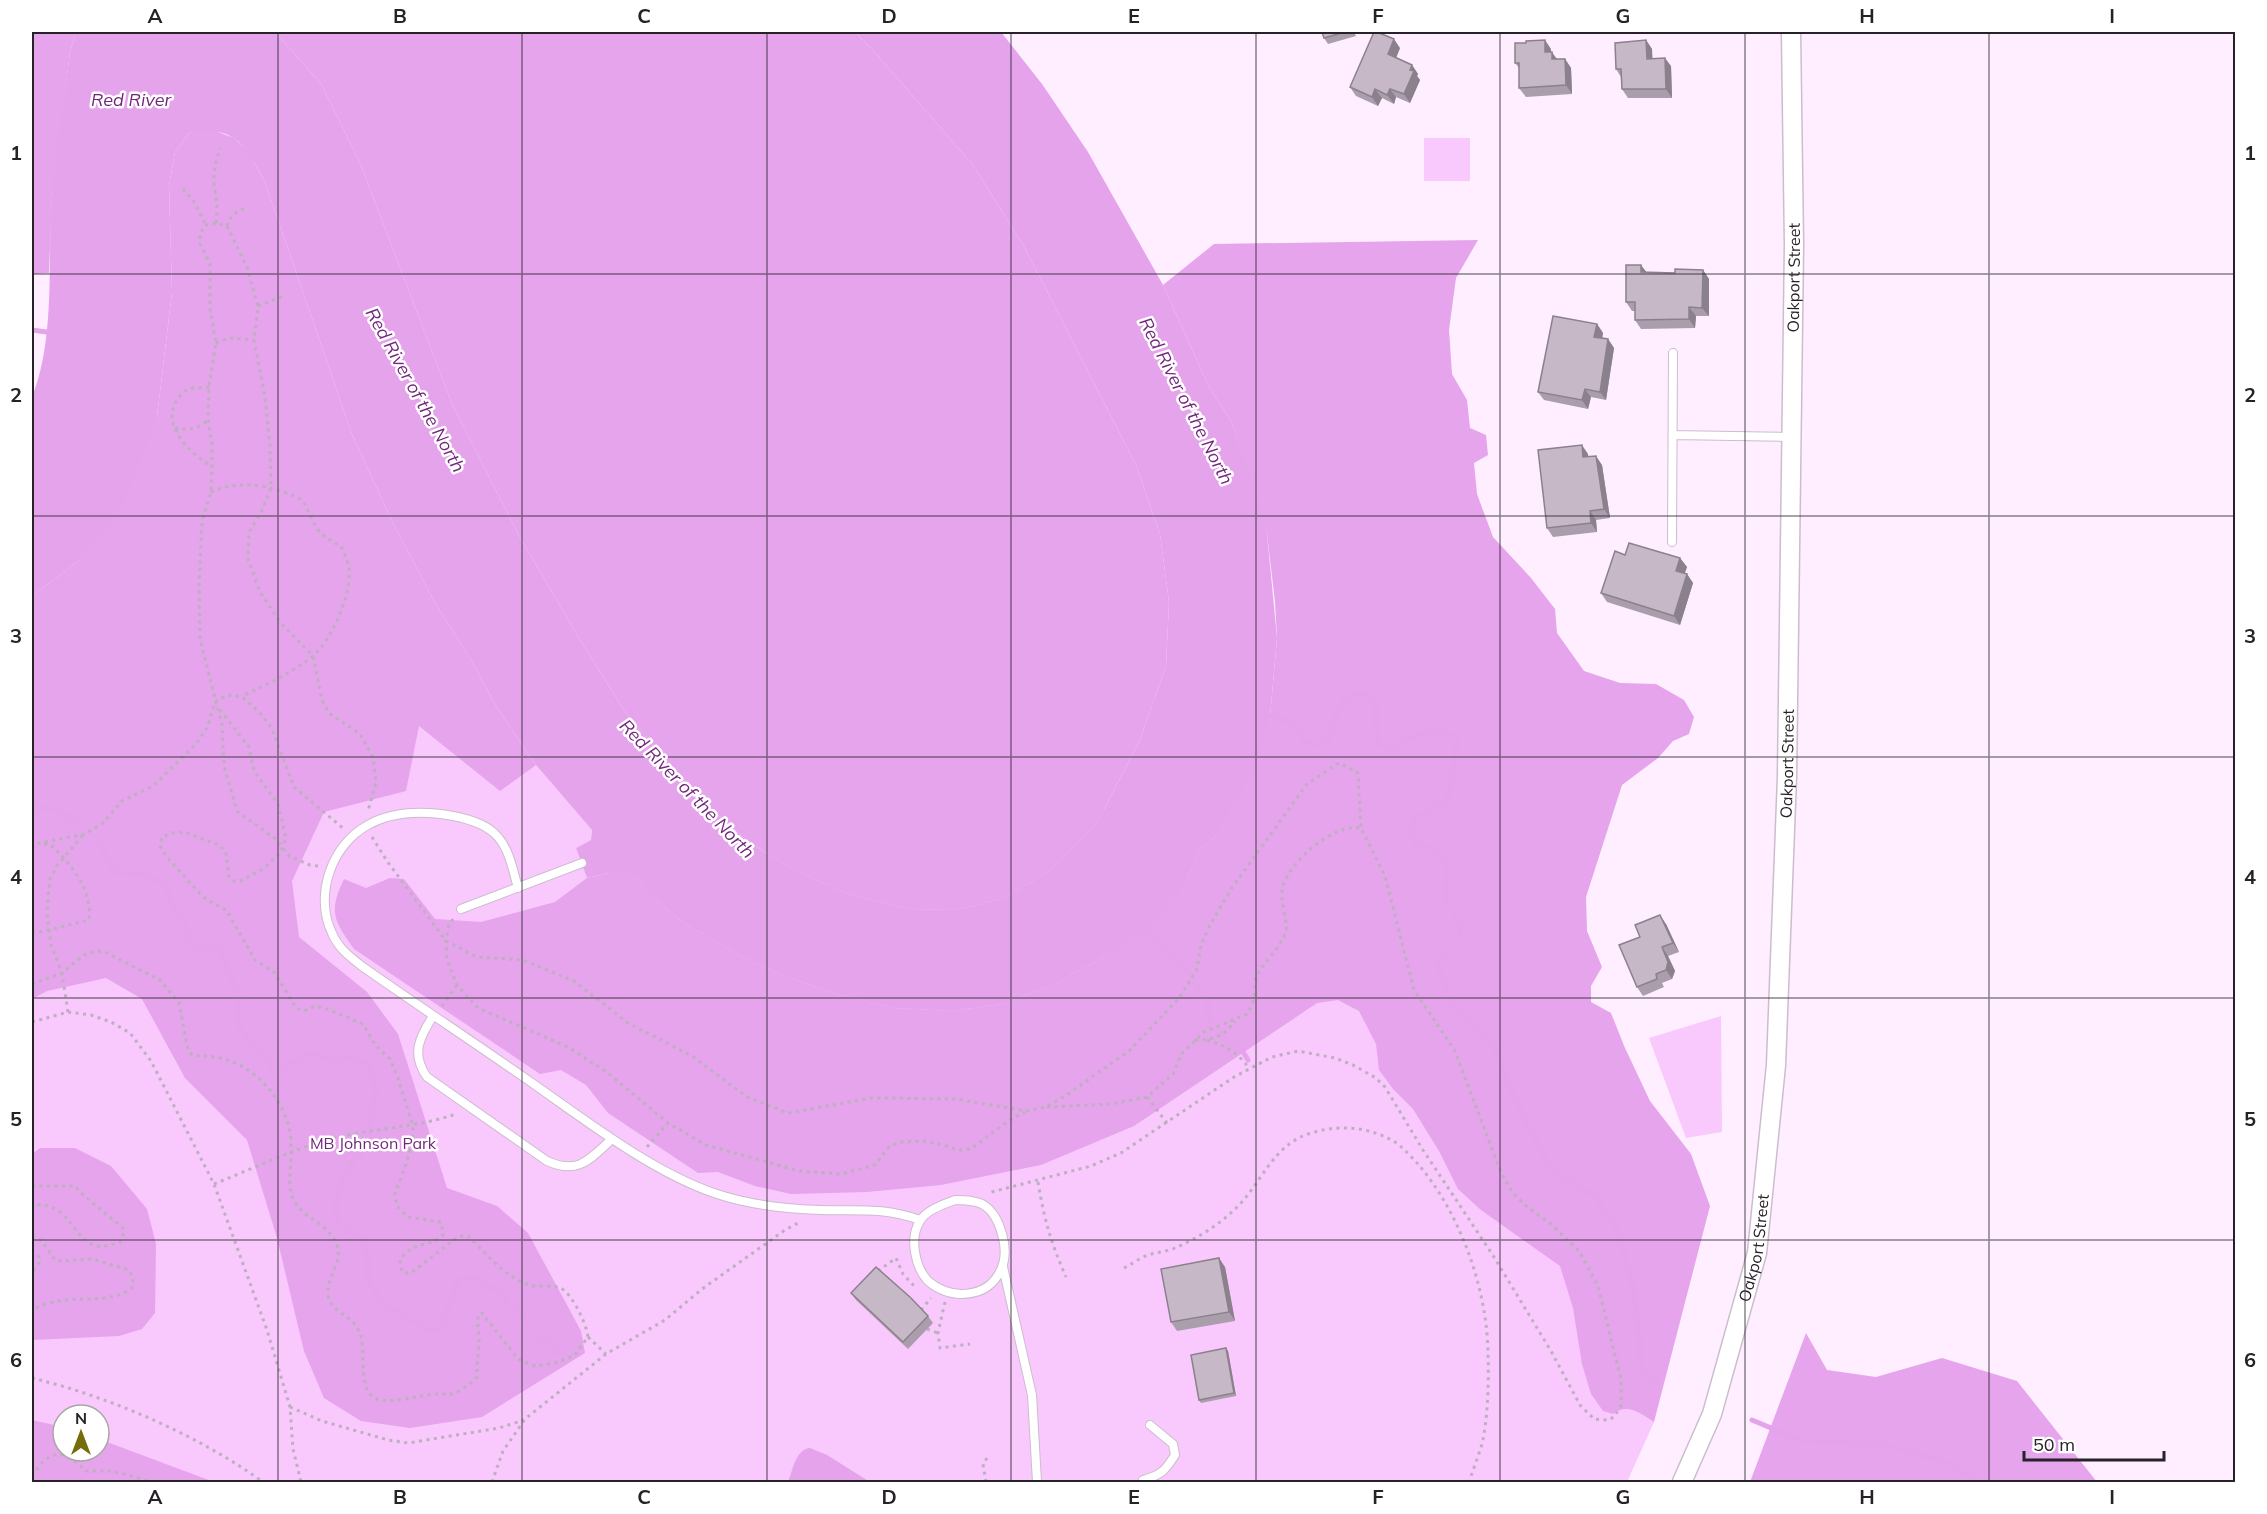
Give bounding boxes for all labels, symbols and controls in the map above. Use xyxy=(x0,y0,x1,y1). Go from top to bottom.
text: A xyxy=(148,3,163,28)
text: B xyxy=(393,3,407,28)
text: C xyxy=(637,3,651,28)
text: D xyxy=(881,3,897,28)
text: E xyxy=(1128,3,1140,28)
text: F xyxy=(1372,3,1384,28)
text: G xyxy=(1616,3,1630,28)
text: H xyxy=(1859,3,1875,28)
text: I xyxy=(2109,3,2115,28)
water label: Red River xyxy=(91,88,172,111)
text: 1 xyxy=(10,140,22,165)
text: 1 xyxy=(2244,140,2256,165)
street label: Oakport Street xyxy=(1783,223,1804,332)
water label: Red River of the North xyxy=(361,303,470,476)
water label: Red River of the North xyxy=(1134,313,1239,488)
text: 2 xyxy=(10,382,22,407)
text: 2 xyxy=(2244,382,2256,407)
text: 3 xyxy=(10,623,22,648)
text: 3 xyxy=(2244,623,2256,648)
street label: Oakport Street xyxy=(1775,708,1798,819)
water label: Red River of the North xyxy=(615,714,760,863)
text: 4 xyxy=(10,864,22,889)
text: 4 xyxy=(2244,864,2256,889)
text: 5 xyxy=(10,1106,22,1131)
text: 5 xyxy=(2244,1106,2256,1131)
park label: MB Johnson Park xyxy=(310,1133,437,1153)
street label: Oakport Street xyxy=(1734,1193,1773,1304)
text: 6 xyxy=(10,1347,22,1372)
text: 6 xyxy=(2244,1347,2256,1372)
north arrow xyxy=(51,1403,111,1463)
text: N xyxy=(75,1408,87,1428)
scale bar xyxy=(2024,1424,2164,1462)
text: 50 m xyxy=(2033,1433,2075,1456)
text: A xyxy=(148,1484,163,1509)
text: B xyxy=(393,1484,407,1509)
text: C xyxy=(637,1484,651,1509)
text: D xyxy=(881,1484,897,1509)
text: E xyxy=(1128,1484,1140,1509)
text: F xyxy=(1372,1484,1384,1509)
text: G xyxy=(1616,1484,1630,1509)
text: H xyxy=(1859,1484,1875,1509)
text: I xyxy=(2109,1484,2115,1509)

